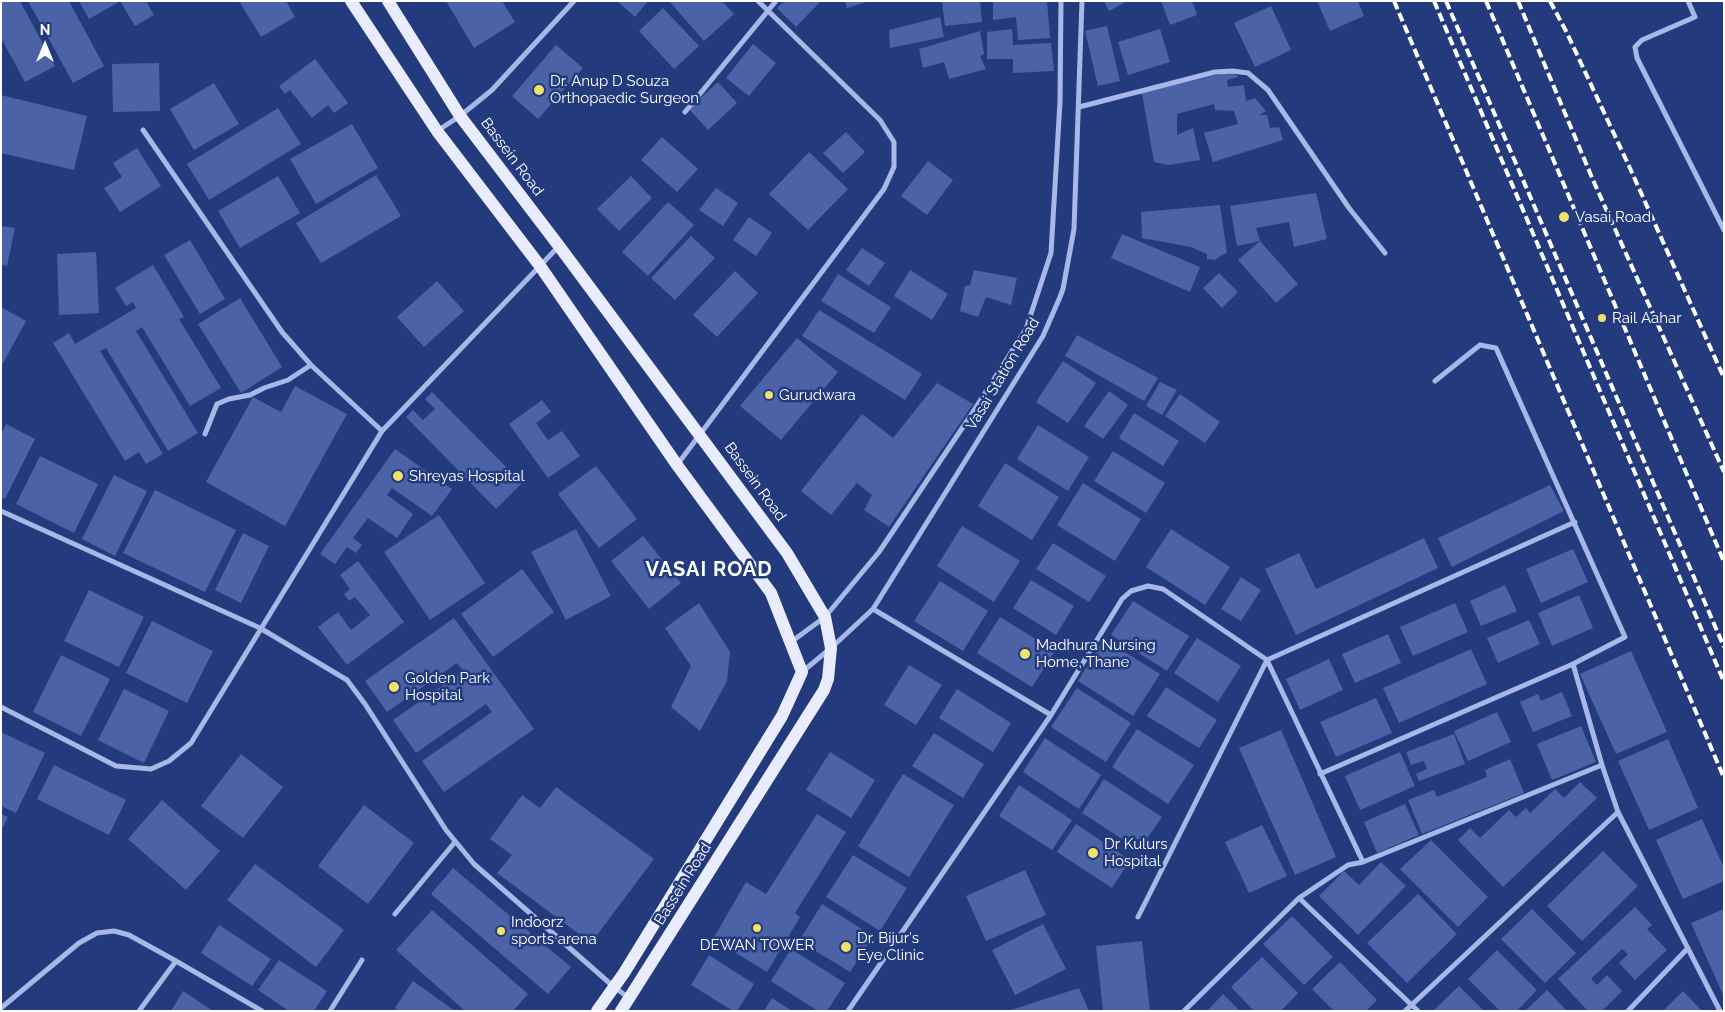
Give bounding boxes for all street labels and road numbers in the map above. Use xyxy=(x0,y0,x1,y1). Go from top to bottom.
street label: Bassein Road xyxy=(477,114,547,200)
street label: Vasai Station Road xyxy=(962,315,1044,433)
street label: Bassein Road xyxy=(720,439,790,525)
street label: Bassein Road xyxy=(651,840,715,928)

